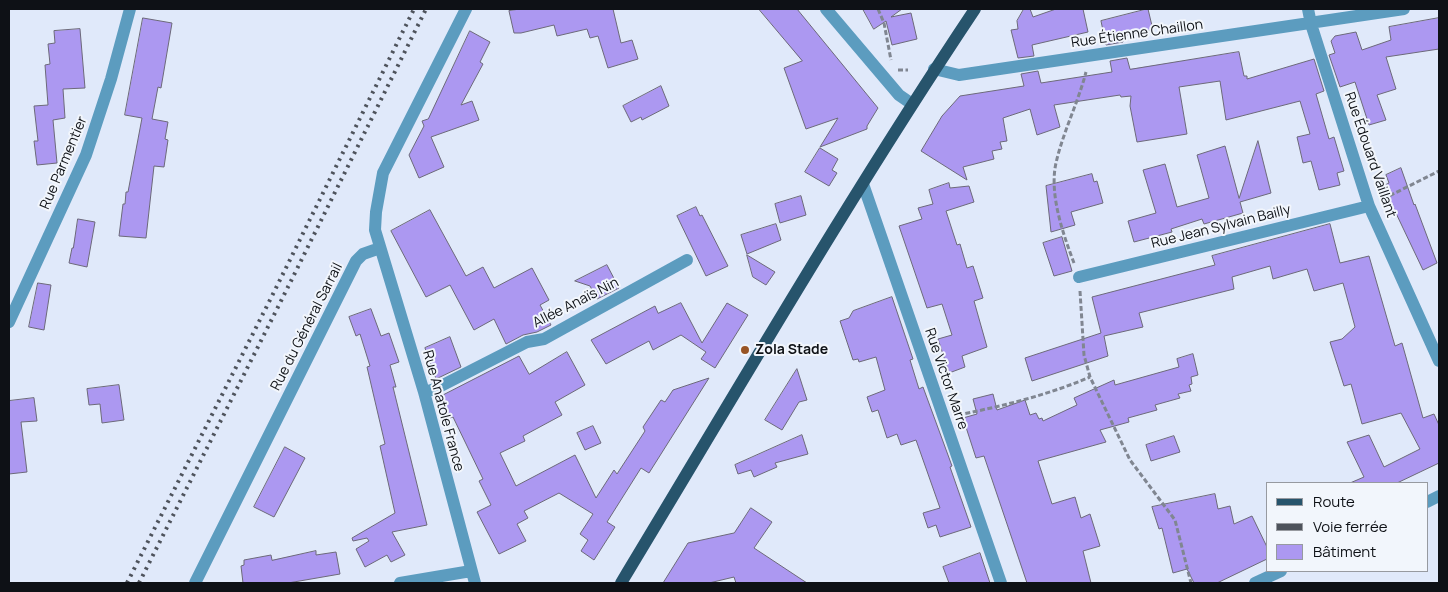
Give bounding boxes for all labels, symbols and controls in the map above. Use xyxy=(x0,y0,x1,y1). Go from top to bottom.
street label: Rue Étienne Chaillon xyxy=(1070,16,1204,52)
street label: Rue Édouard Vaillant xyxy=(1341,90,1399,220)
street label: Rue Parmentier xyxy=(37,114,91,212)
street label: Rue Jean Sylvain Bailly xyxy=(1150,202,1292,252)
street label: Rue du Général Sarrail xyxy=(268,260,346,394)
street label: Allée Anaïs Nin xyxy=(530,274,622,332)
street label: Rue Victor Marre xyxy=(921,326,971,432)
place label: Zola Stade xyxy=(755,342,828,358)
marker: Zola Stade xyxy=(739,344,751,356)
street label: Rue Anatole France xyxy=(419,349,467,473)
legend xyxy=(1266,482,1428,572)
text: Route xyxy=(1313,491,1355,512)
text: Voie ferrée xyxy=(1313,516,1387,537)
text: Bâtiment xyxy=(1313,541,1376,562)

